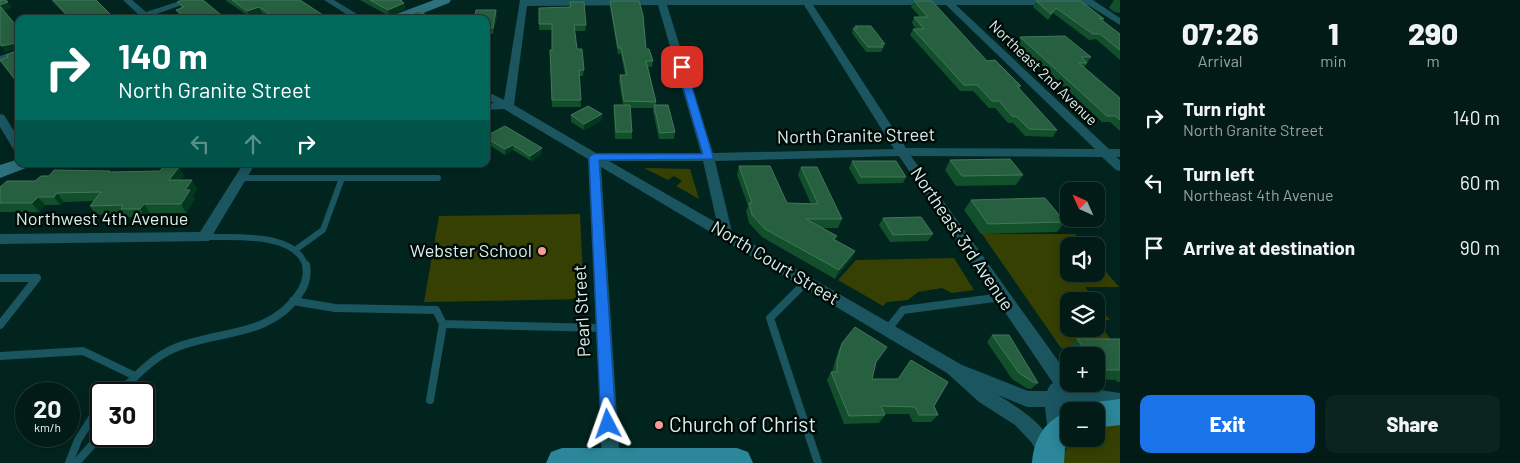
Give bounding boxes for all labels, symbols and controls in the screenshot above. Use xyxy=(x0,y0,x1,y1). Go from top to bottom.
text: 07:26 xyxy=(1182,15,1259,51)
text: 1 xyxy=(1328,15,1339,51)
text: 290 xyxy=(1408,15,1458,51)
street label: Northeast 2nd Avenue xyxy=(986,16,1102,129)
text: 140 m xyxy=(118,34,208,76)
icon: right xyxy=(35,35,100,100)
pin xyxy=(661,46,703,88)
text: Arrival xyxy=(1198,51,1243,70)
text: min xyxy=(1320,51,1346,70)
text: m xyxy=(1427,51,1440,70)
icon: arrive xyxy=(668,53,696,81)
text: North Granite Street xyxy=(118,76,311,102)
text: Turn right xyxy=(1183,97,1265,120)
icon: right xyxy=(1140,104,1168,132)
text: 140 m xyxy=(1453,106,1500,129)
text: North Granite Street xyxy=(1183,120,1324,139)
street label: North Granite Street xyxy=(777,123,935,147)
icon: left xyxy=(186,130,214,158)
icon: ahead xyxy=(239,130,267,158)
icon: right xyxy=(292,130,320,158)
street label: Northeast 3rd Avenue xyxy=(907,162,1019,315)
text: Turn left xyxy=(1183,162,1254,185)
icon: left xyxy=(1140,169,1168,197)
text: 60 m xyxy=(1460,171,1500,194)
north arrow xyxy=(1060,182,1105,228)
map controls xyxy=(1060,182,1105,447)
text: Northeast 4th Avenue xyxy=(1183,185,1334,204)
street label: Northwest 4th Avenue xyxy=(16,207,188,229)
street label: North Court Street xyxy=(708,215,843,309)
icon: arrive xyxy=(1140,234,1168,262)
text: Arrive at destination xyxy=(1183,236,1355,259)
text: 90 m xyxy=(1460,236,1500,259)
button: sound xyxy=(1060,237,1105,282)
place label: Webster School xyxy=(410,239,532,261)
marker: Webster School xyxy=(536,245,548,257)
street label: Pearl Street xyxy=(568,264,594,358)
button: layers xyxy=(1060,292,1105,337)
button: + xyxy=(1060,347,1105,392)
speed limit sign: 30 xyxy=(90,382,155,447)
text: 20 xyxy=(33,393,62,423)
button: Exit xyxy=(1140,395,1315,453)
button: Share xyxy=(1325,395,1500,453)
position arrow xyxy=(581,397,633,449)
button: − xyxy=(1060,402,1105,447)
place label: Church of Christ xyxy=(669,411,816,436)
marker: Church of Christ xyxy=(653,419,665,431)
text: km/h xyxy=(34,420,61,434)

